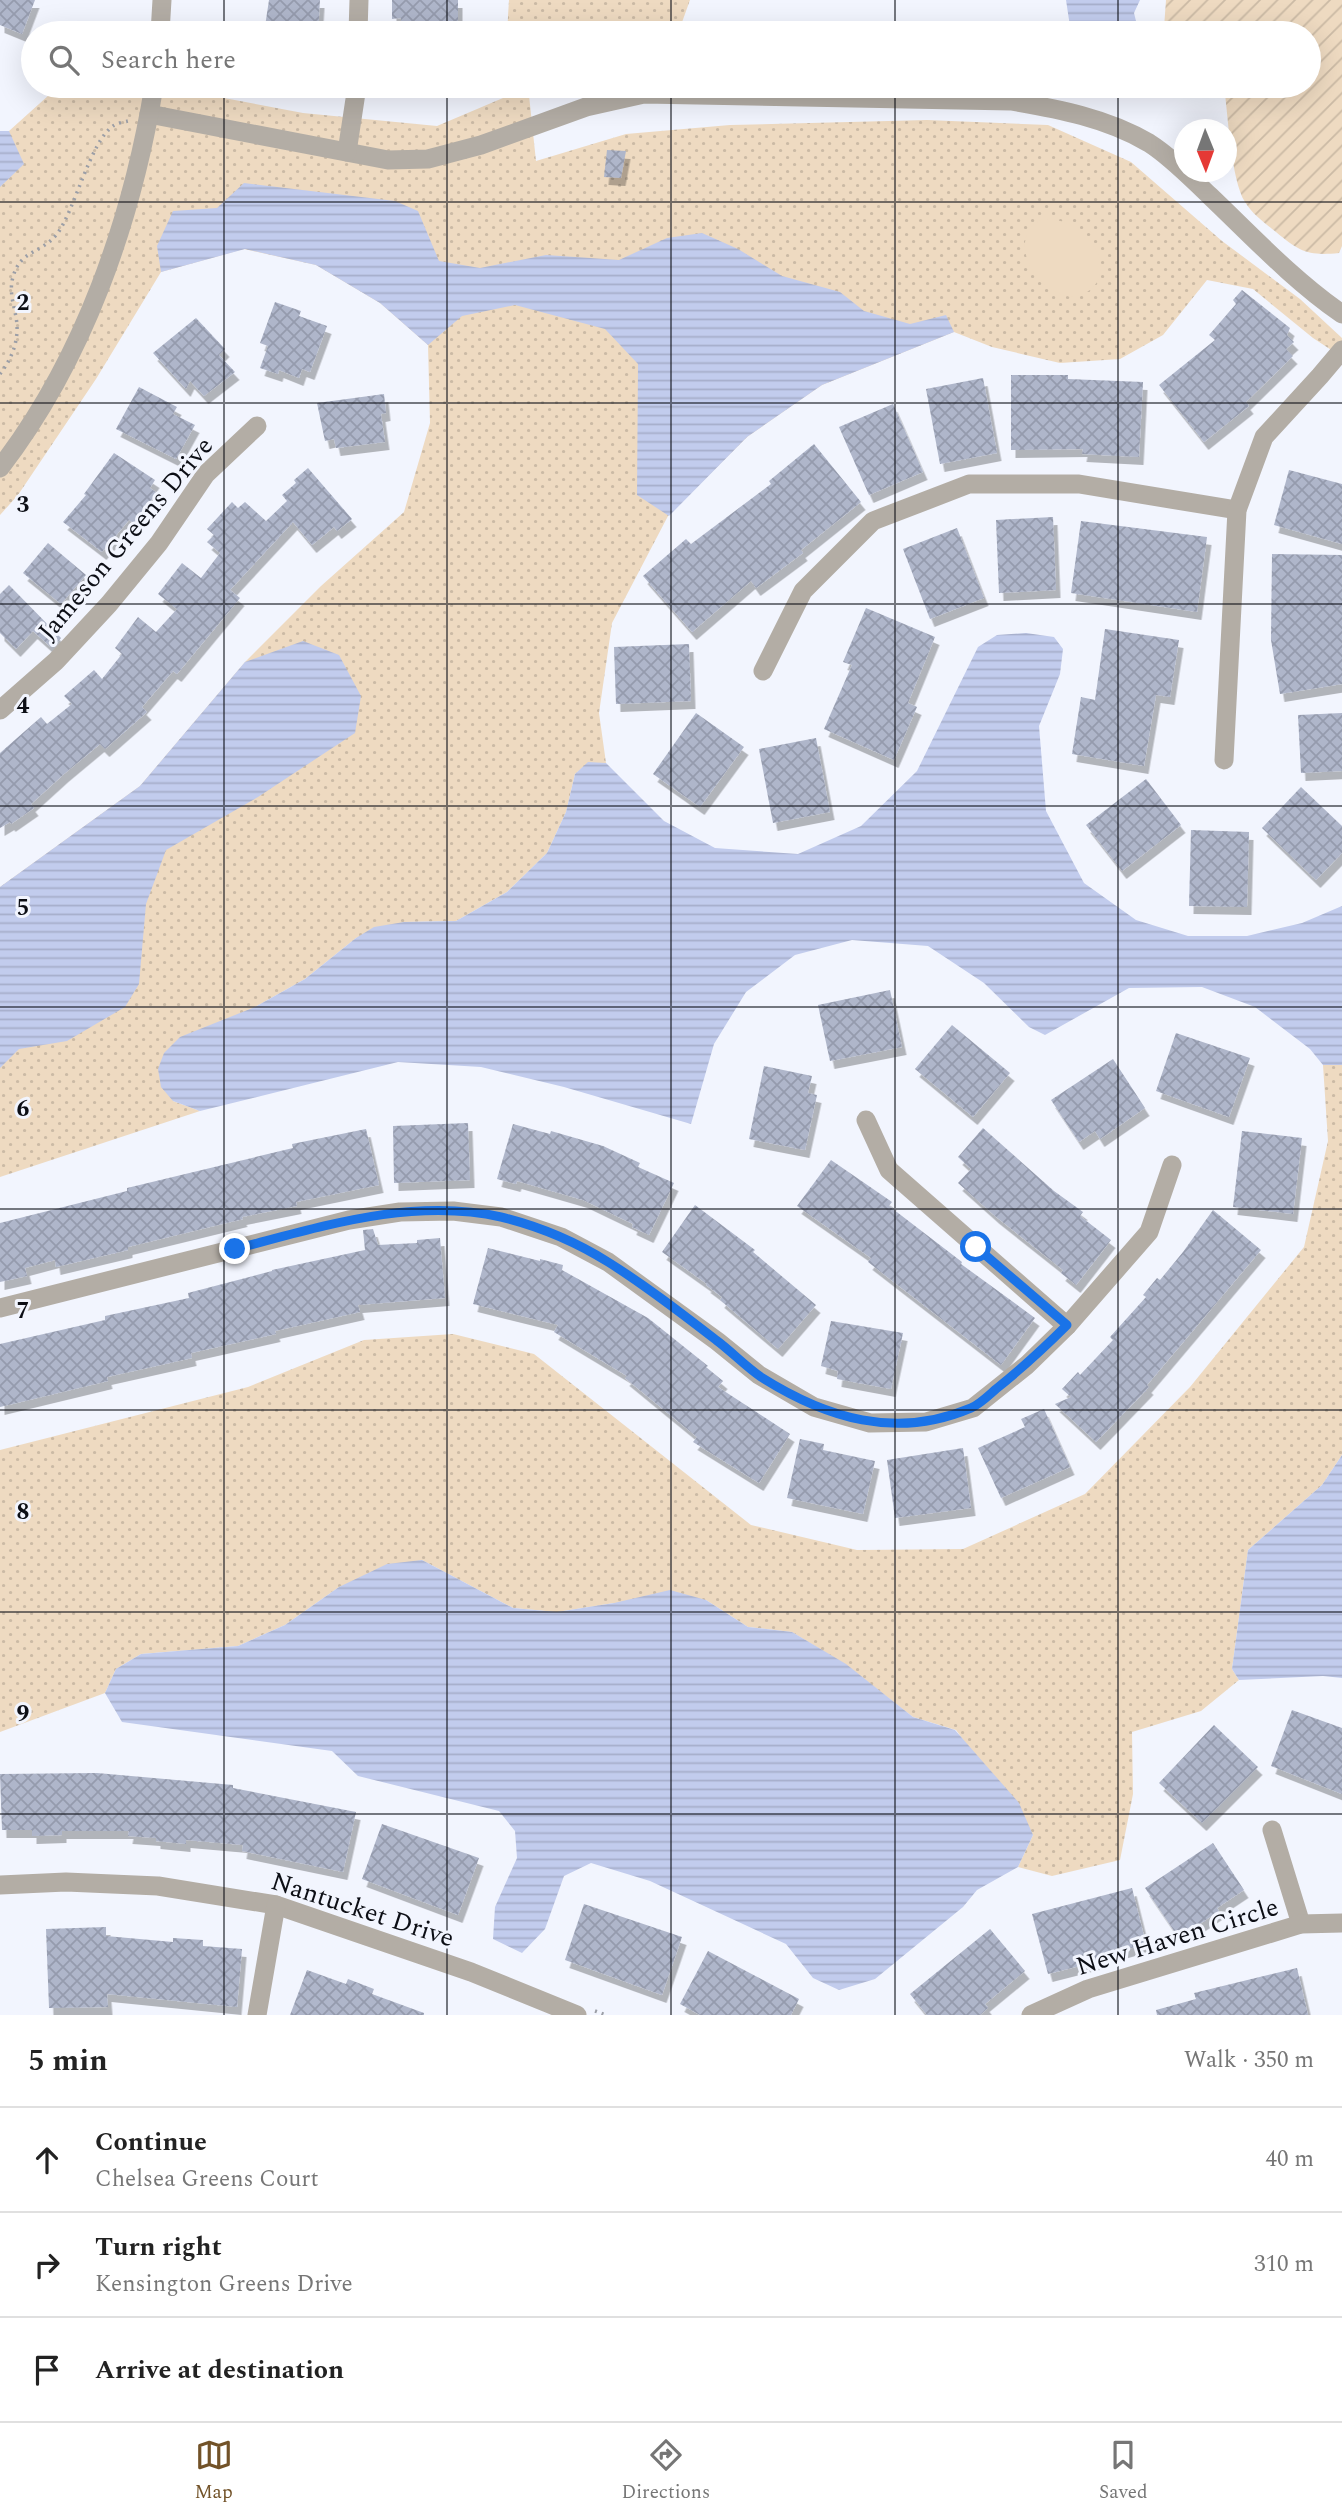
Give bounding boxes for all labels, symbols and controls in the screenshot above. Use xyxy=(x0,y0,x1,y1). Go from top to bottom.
search box xyxy=(21,21,1321,98)
text: Search here xyxy=(101,40,236,80)
icon: search xyxy=(45,41,83,79)
north arrow xyxy=(1174,119,1237,182)
text: 2 xyxy=(17,286,30,321)
street label: Jameson Greens Drive xyxy=(28,428,223,650)
text: 3 xyxy=(17,488,30,523)
text: 4 xyxy=(17,689,30,724)
text: 5 xyxy=(17,891,29,926)
text: 6 xyxy=(17,1092,30,1127)
route start xyxy=(960,1231,991,1262)
route end xyxy=(219,1233,250,1264)
text: 7 xyxy=(17,1294,29,1329)
text: 8 xyxy=(17,1495,29,1530)
text: 9 xyxy=(17,1697,30,1732)
street label: Nantucket Drive xyxy=(266,1861,459,1958)
street label: New Haven Circle xyxy=(1071,1887,1284,1987)
text: 5 min xyxy=(28,2038,108,2084)
text: Walk · 350 m xyxy=(1184,2043,1314,2078)
text: Continue xyxy=(95,2122,207,2162)
icon: ahead xyxy=(28,2141,66,2179)
text: 40 m xyxy=(1265,2142,1314,2177)
text: Chelsea Greens Court xyxy=(95,2162,319,2197)
text: Turn right xyxy=(95,2227,222,2267)
icon: right xyxy=(28,2246,66,2284)
text: 310 m xyxy=(1254,2247,1314,2282)
text: Kensington Greens Drive xyxy=(95,2267,353,2302)
text: Arrive at destination xyxy=(95,2350,344,2390)
icon: arrive xyxy=(28,2351,66,2389)
tab: Map xyxy=(194,2436,233,2507)
tab: Directions xyxy=(621,2436,710,2507)
tab: Saved xyxy=(1099,2436,1148,2507)

